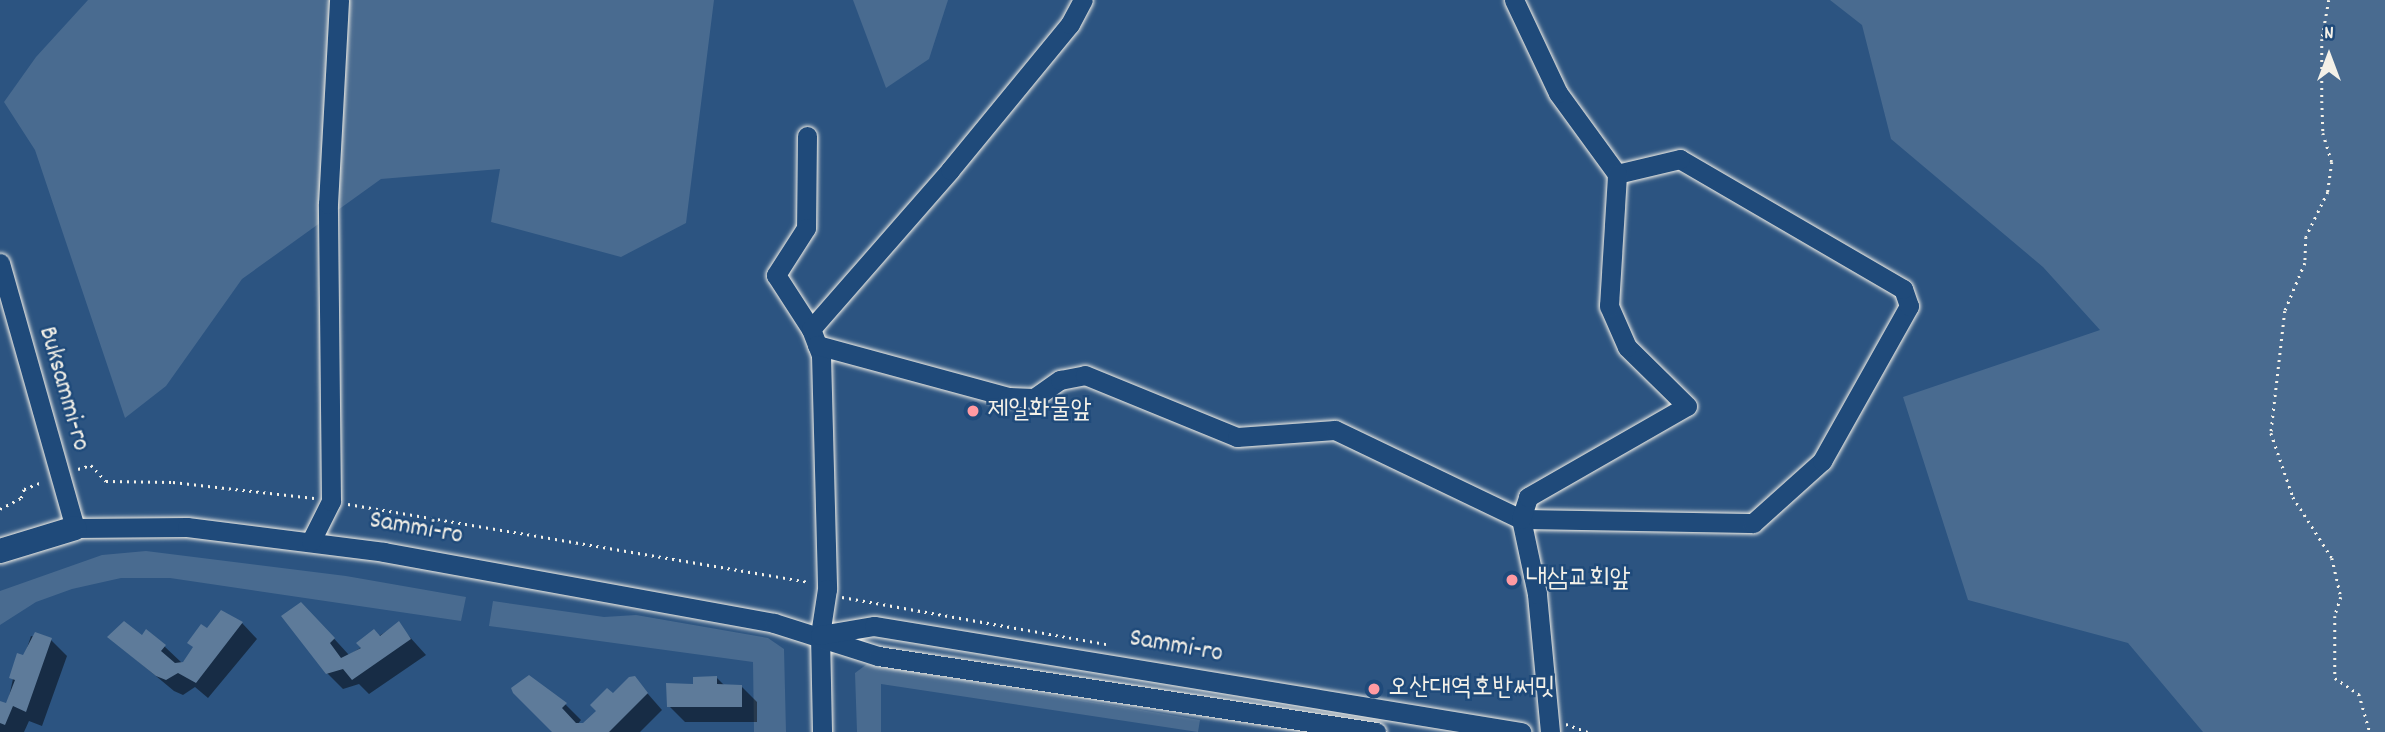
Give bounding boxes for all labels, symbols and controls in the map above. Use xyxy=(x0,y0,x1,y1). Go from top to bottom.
north arrow xyxy=(2294,21,2364,91)
text: N xyxy=(2324,21,2334,48)
street label: Buksammi-ro xyxy=(30,323,96,455)
place label: 제일화물앞 xyxy=(987,395,1092,427)
marker: 제일화물앞 xyxy=(965,403,981,419)
street label: Sammi-ro xyxy=(367,505,465,553)
place label: 내삼교회앞 xyxy=(1526,564,1631,596)
marker: 내삼교회앞 xyxy=(1504,572,1520,588)
street label: Sammi-ro xyxy=(1127,623,1225,671)
place label: 오산대역호반써밋 xyxy=(1388,673,1555,705)
marker: 오산대역호반써밋 xyxy=(1366,681,1382,697)

